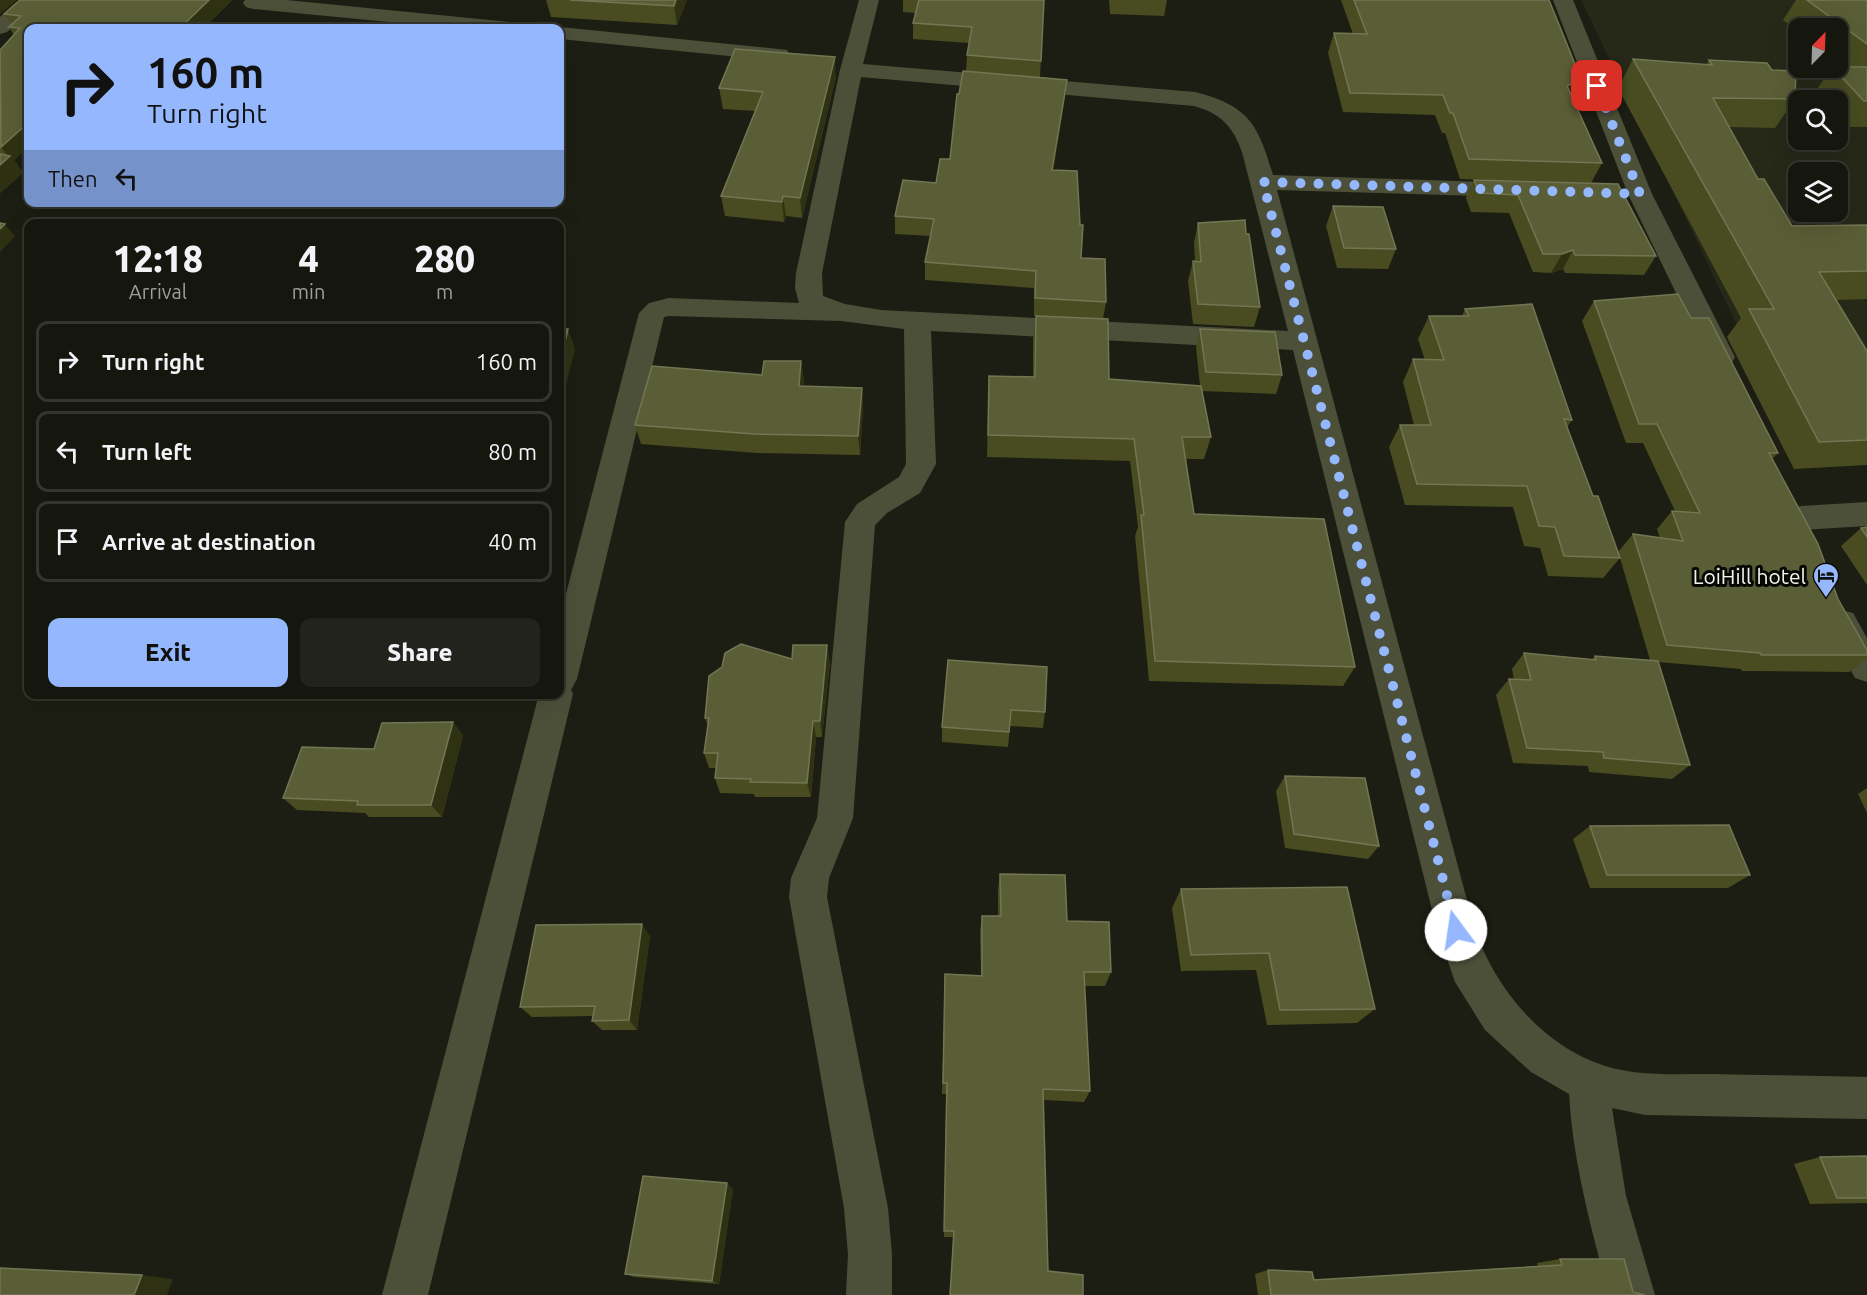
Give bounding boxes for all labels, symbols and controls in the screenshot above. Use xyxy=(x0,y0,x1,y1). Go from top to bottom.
north arrow xyxy=(1788,18,1848,78)
map controls xyxy=(1788,18,1848,222)
icon: right xyxy=(48,48,126,126)
text: 160 m xyxy=(147,49,264,96)
pin xyxy=(1571,60,1622,111)
icon: arrive xyxy=(1580,69,1613,102)
button: search xyxy=(1788,90,1848,150)
text: Turn right xyxy=(147,98,267,128)
icon: left xyxy=(110,162,143,195)
button: layers xyxy=(1788,162,1848,222)
text: Then xyxy=(48,166,98,191)
text: 12:18 xyxy=(113,238,203,279)
text: 4 xyxy=(298,238,319,279)
text: 280 xyxy=(414,238,475,279)
text: Arrival xyxy=(129,280,187,303)
text: min xyxy=(292,280,325,303)
text: m xyxy=(436,280,453,303)
icon: right xyxy=(51,345,84,378)
text: Turn right xyxy=(102,349,204,374)
text: 160 m xyxy=(476,349,537,374)
icon: left xyxy=(51,435,84,468)
text: Turn left xyxy=(102,439,192,464)
text: 80 m xyxy=(488,439,537,464)
icon: arrive xyxy=(51,525,84,558)
text: Arrive at destination xyxy=(102,529,316,554)
text: 40 m xyxy=(488,529,537,554)
hotel icon: LoiHill hotel xyxy=(1811,561,1841,599)
place label: LoiHill hotel xyxy=(1693,564,1806,588)
button: Exit xyxy=(48,618,288,687)
button: Share xyxy=(300,618,540,687)
position arrow xyxy=(1424,898,1488,962)

